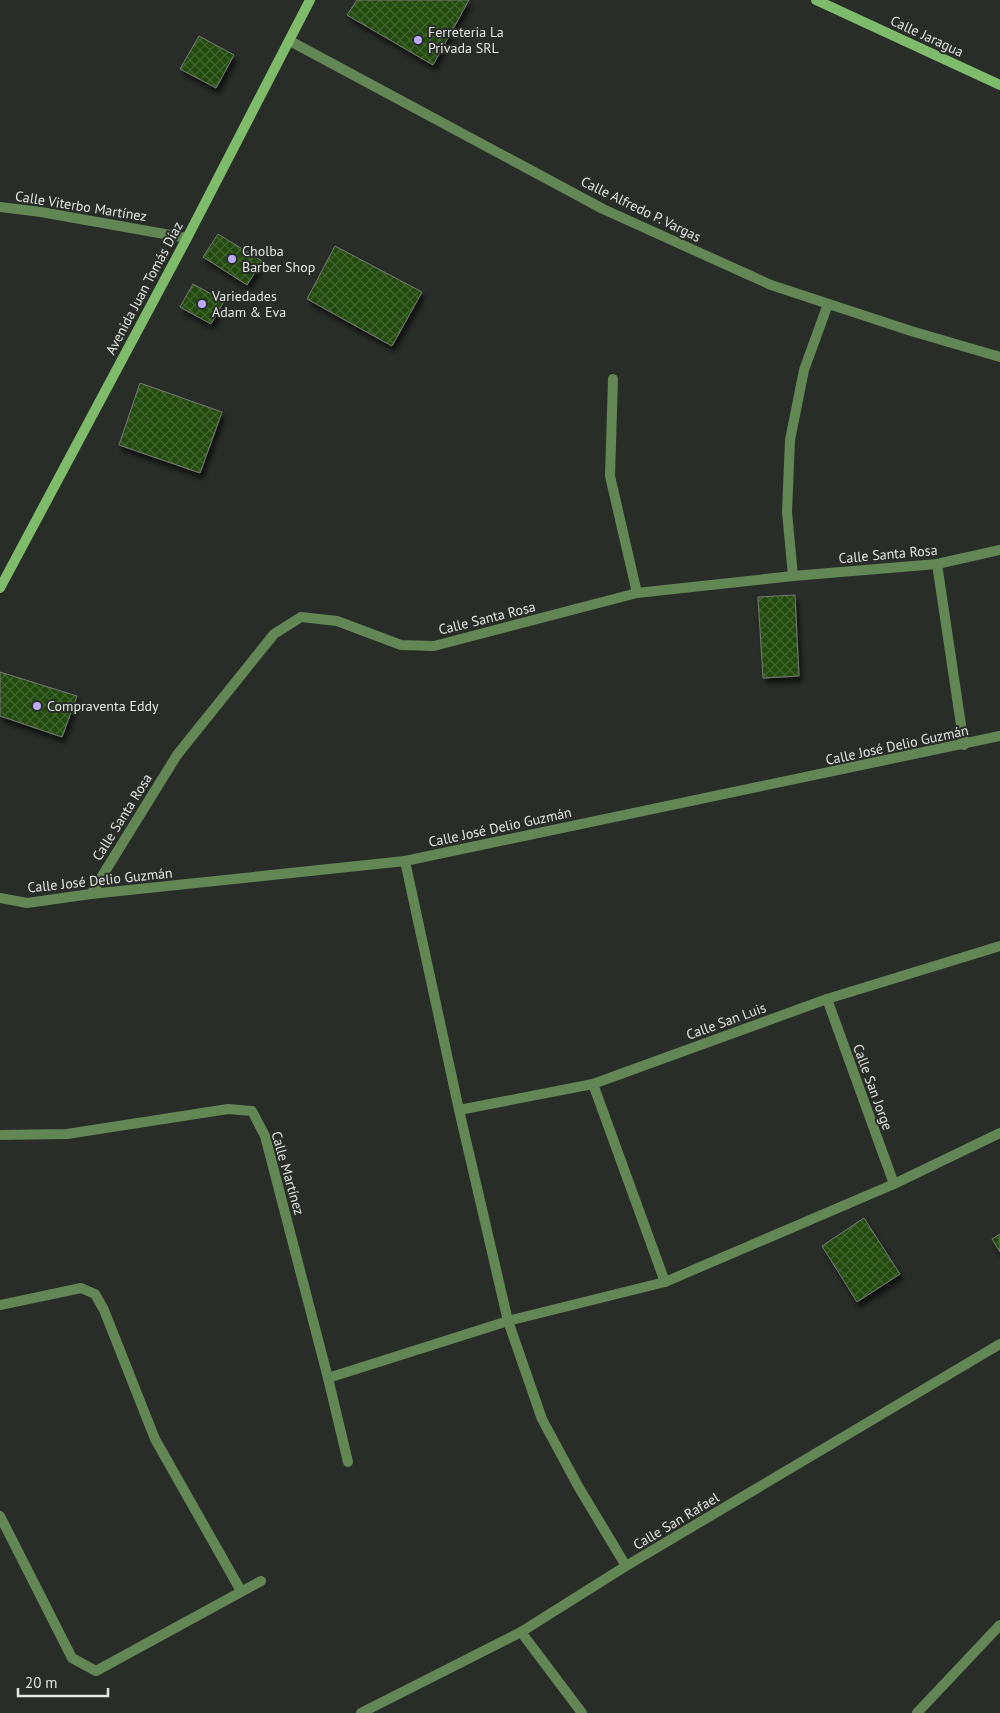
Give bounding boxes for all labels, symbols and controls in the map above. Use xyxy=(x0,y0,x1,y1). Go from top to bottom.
street label: Calle Jaragua xyxy=(888,11,966,61)
place label: Ferreteria La Privada SRL xyxy=(428,23,504,57)
marker: Ferreteria La Privada SRL xyxy=(412,34,424,46)
street label: Calle Alfredo P. Vargas xyxy=(578,172,704,246)
street label: Calle Viterbo Martínez xyxy=(14,187,148,225)
street label: Avenida Juan Tomás Díaz xyxy=(101,218,187,358)
place label: Cholba Barber Shop xyxy=(242,242,315,276)
marker: Cholba Barber Shop xyxy=(226,253,238,265)
place label: Variedades Adam & Eva xyxy=(211,287,286,321)
marker: Variedades Adam & Eva xyxy=(196,298,208,310)
street label: Calle Santa Rosa xyxy=(838,541,938,567)
street label: Calle Santa Rosa xyxy=(437,597,537,639)
place label: Compraventa Eddy xyxy=(47,697,159,715)
marker: Compraventa Eddy xyxy=(31,700,43,712)
street label: Calle José Delio Guzmán xyxy=(824,721,970,769)
street label: Calle Santa Rosa xyxy=(88,770,156,864)
street label: Calle José Delio Guzmán xyxy=(427,803,573,851)
street label: Calle José Delio Guzmán xyxy=(27,863,173,897)
street label: Calle San Luis xyxy=(684,998,768,1044)
street label: Calle San Jorge xyxy=(849,1041,897,1133)
street label: Calle Martínez xyxy=(267,1129,309,1217)
street label: Calle San Rafael xyxy=(630,1488,722,1554)
scale bar xyxy=(18,1666,108,1698)
text: 20 m xyxy=(25,1673,58,1692)

